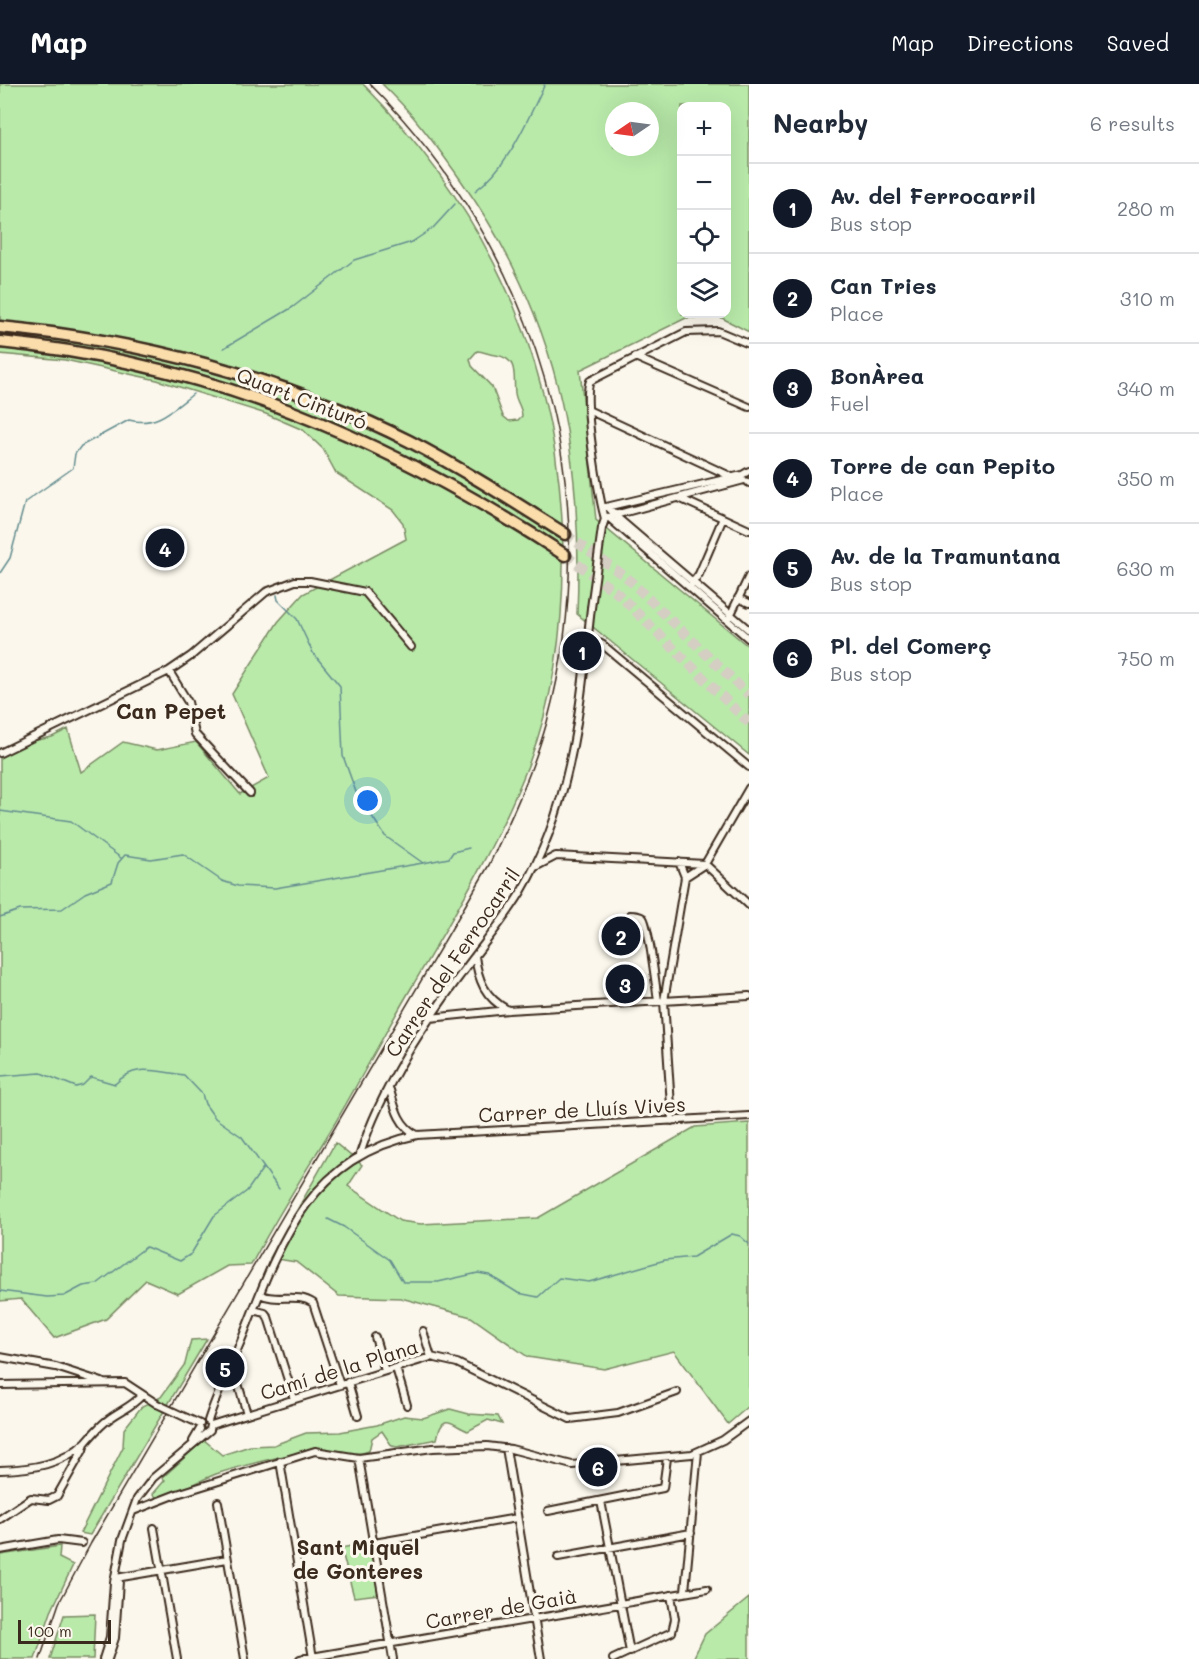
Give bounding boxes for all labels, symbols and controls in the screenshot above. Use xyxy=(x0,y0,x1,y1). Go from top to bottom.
text: Map xyxy=(30,24,87,60)
text: Map xyxy=(891,29,934,56)
text: Directions xyxy=(967,29,1074,56)
text: Saved xyxy=(1107,29,1169,56)
north arrow xyxy=(605,102,659,156)
map controls xyxy=(677,102,731,318)
button: + xyxy=(677,102,731,156)
text: Nearby xyxy=(773,106,868,140)
text: 6 results xyxy=(1090,110,1175,136)
button: − xyxy=(677,156,731,210)
text: Av. del Ferrocarril xyxy=(830,181,1036,210)
text: 1 xyxy=(788,195,797,221)
text: 280 m xyxy=(1117,195,1175,221)
button: locate xyxy=(677,210,731,264)
text: Bus stop xyxy=(830,210,912,236)
button: layers xyxy=(677,264,731,318)
text: Can Tries xyxy=(830,271,936,300)
text: 2 xyxy=(787,285,798,311)
text: 310 m xyxy=(1120,285,1175,311)
text: Place xyxy=(830,300,884,326)
street label: Quart Cinturó xyxy=(233,361,371,435)
text: BonÀrea xyxy=(830,361,924,390)
text: 3 xyxy=(787,375,799,401)
text: 340 m xyxy=(1117,375,1175,401)
text: Fuel xyxy=(830,390,870,416)
text: Torre de can Pepito xyxy=(830,451,1055,480)
text: 4 xyxy=(786,465,799,491)
text: 350 m xyxy=(1117,465,1175,491)
text: Place xyxy=(830,480,884,506)
pin: 4 xyxy=(146,526,184,570)
text: Av. de la Tramuntana xyxy=(830,541,1061,570)
text: 5 xyxy=(787,555,798,581)
text: 630 m xyxy=(1117,555,1175,581)
text: Bus stop xyxy=(830,570,912,596)
pin: 1 xyxy=(562,628,602,674)
text: Pl. del Comerç xyxy=(830,631,991,660)
text: 6 xyxy=(786,645,799,671)
text: 750 m xyxy=(1118,645,1175,671)
text: Bus stop xyxy=(830,660,912,686)
district label: Can Pepet xyxy=(116,697,226,724)
your location xyxy=(353,786,382,815)
street label: Carrer del Ferrocarril xyxy=(379,862,525,1062)
pin: 2 xyxy=(602,914,640,958)
pin: 3 xyxy=(606,962,644,1006)
street label: Carrer de Lluís Vives xyxy=(478,1091,686,1127)
street label: Camí de la Plana xyxy=(257,1333,421,1405)
pin: 5 xyxy=(206,1346,244,1390)
pin: 6 xyxy=(578,1444,618,1490)
district label: Sant Miquel de Gonteres xyxy=(293,1533,423,1584)
street label: Carrer de Gaià xyxy=(423,1582,579,1634)
scale bar xyxy=(18,1617,111,1644)
text: 100 m xyxy=(27,1620,72,1641)

